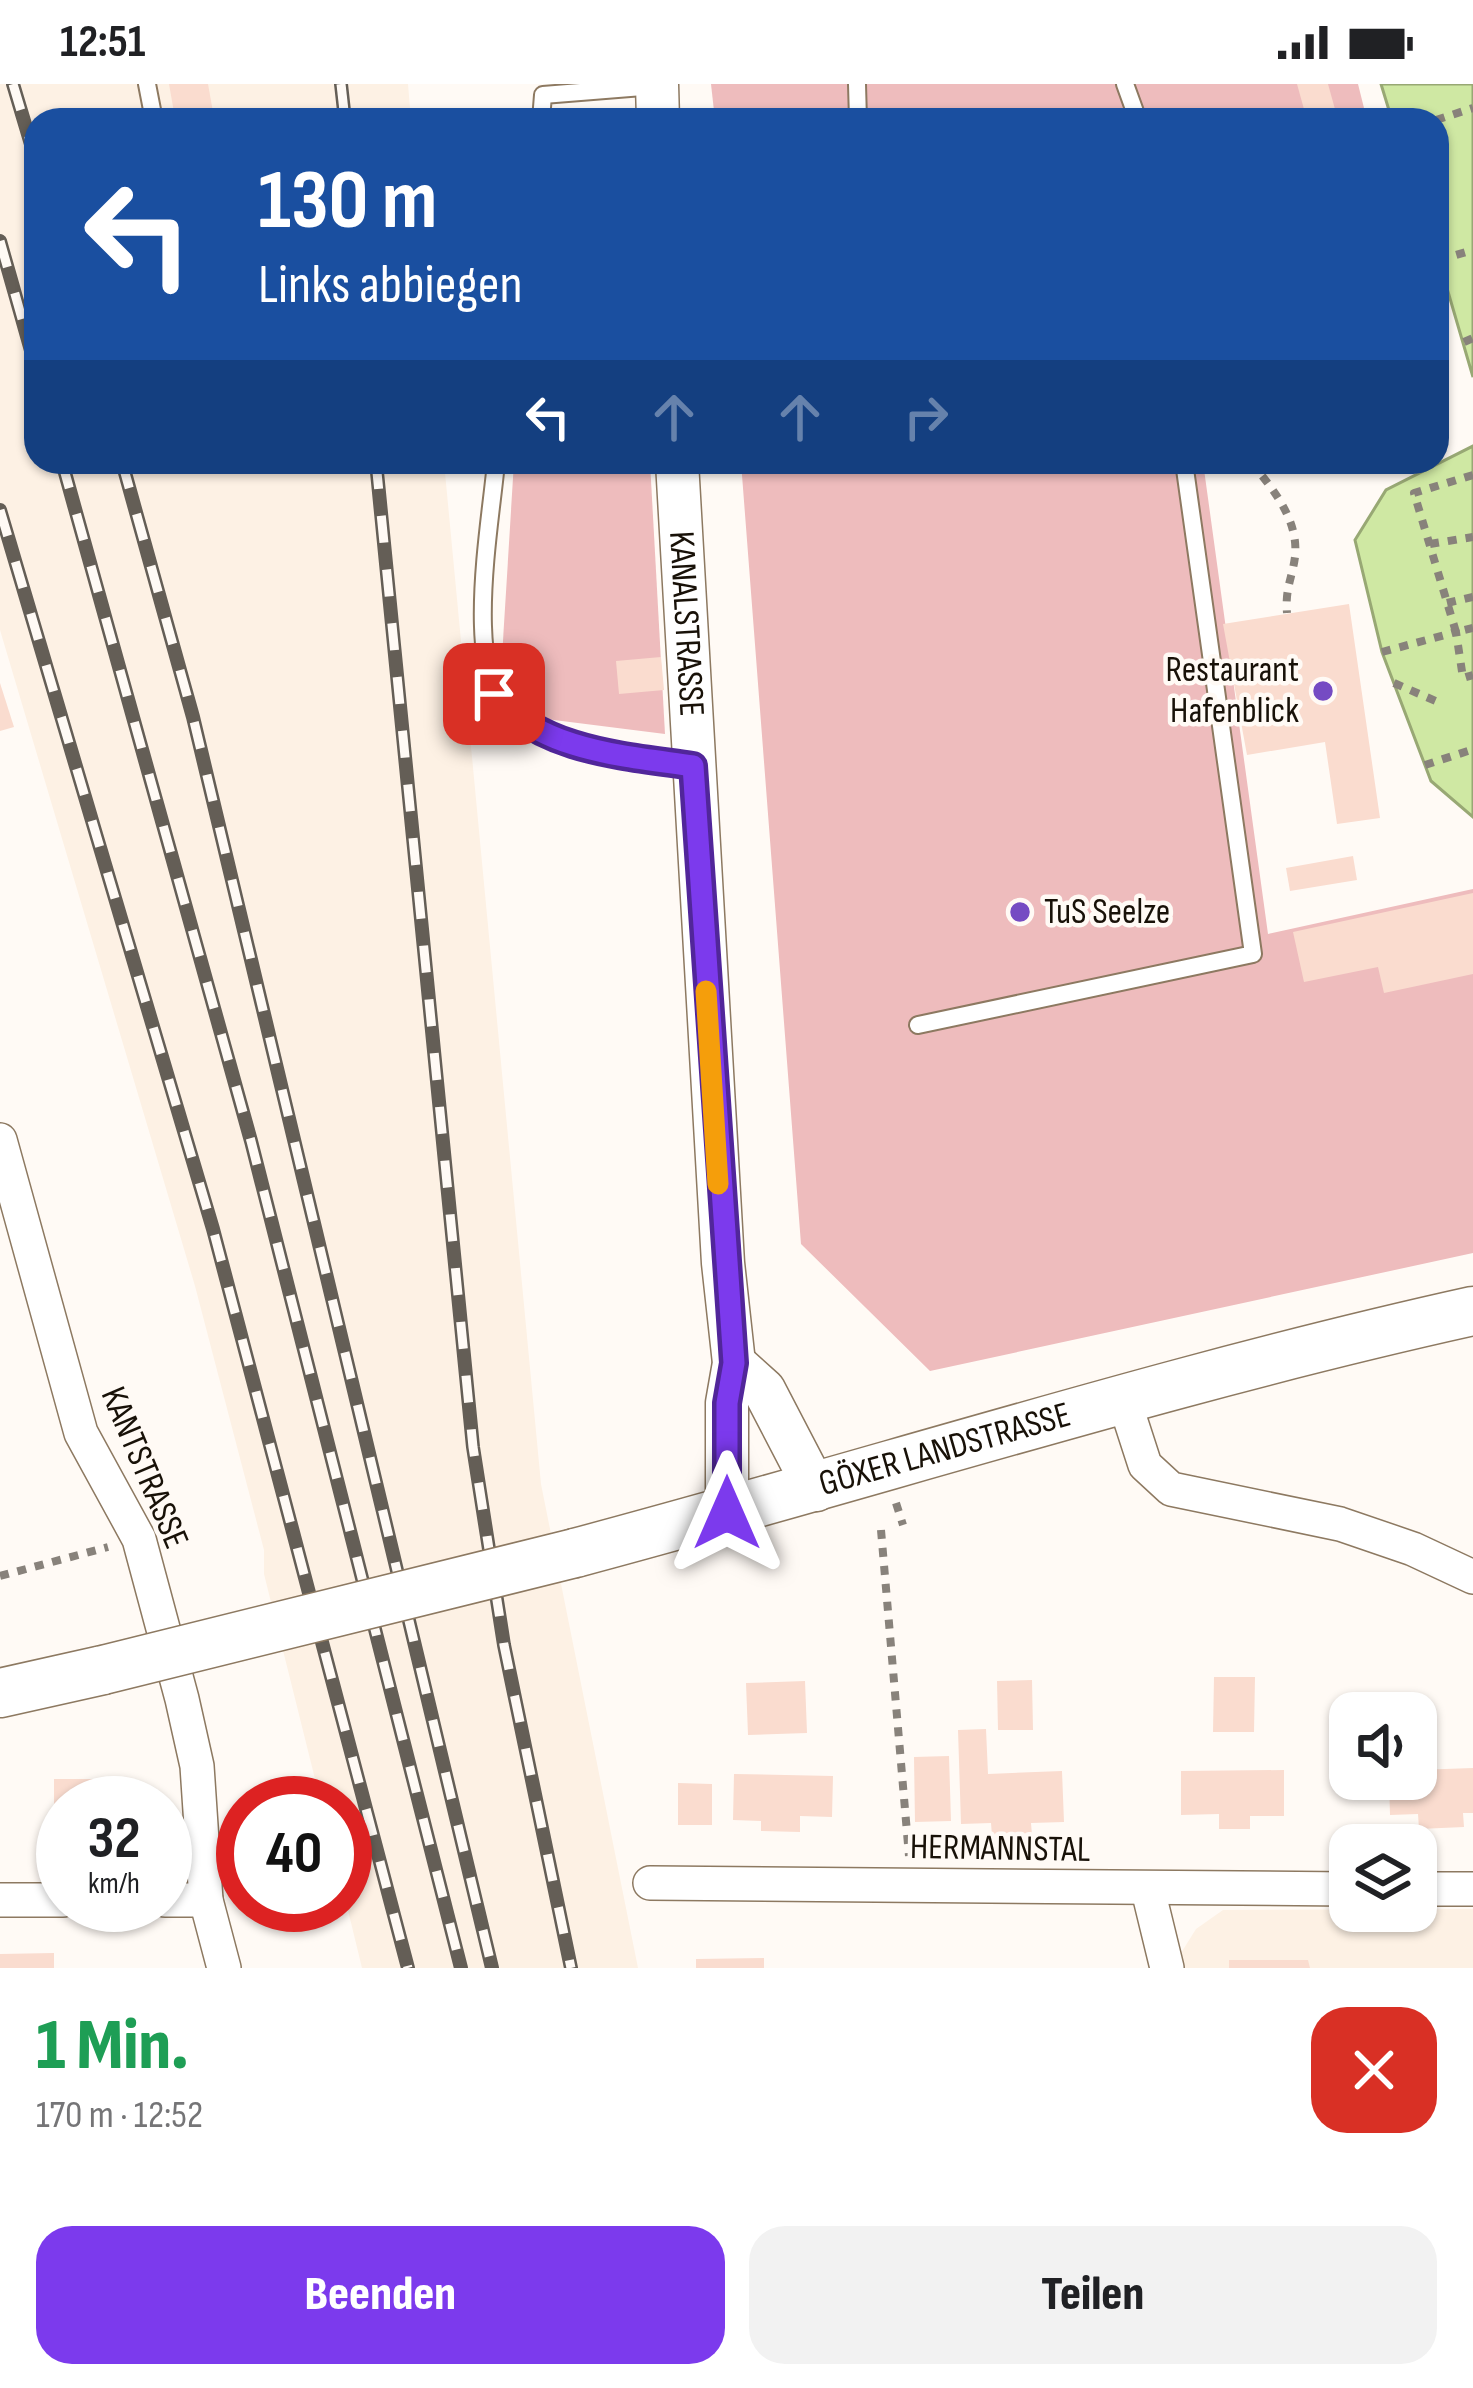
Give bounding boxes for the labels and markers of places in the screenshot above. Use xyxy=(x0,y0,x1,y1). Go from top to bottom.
pin xyxy=(443,643,545,745)
place label: Restaurant Hafenblick xyxy=(1165,649,1299,733)
marker: Restaurant Hafenblick xyxy=(1310,678,1336,704)
place label: TuS Seelze xyxy=(1044,891,1170,934)
marker: TuS Seelze xyxy=(1007,899,1033,925)

